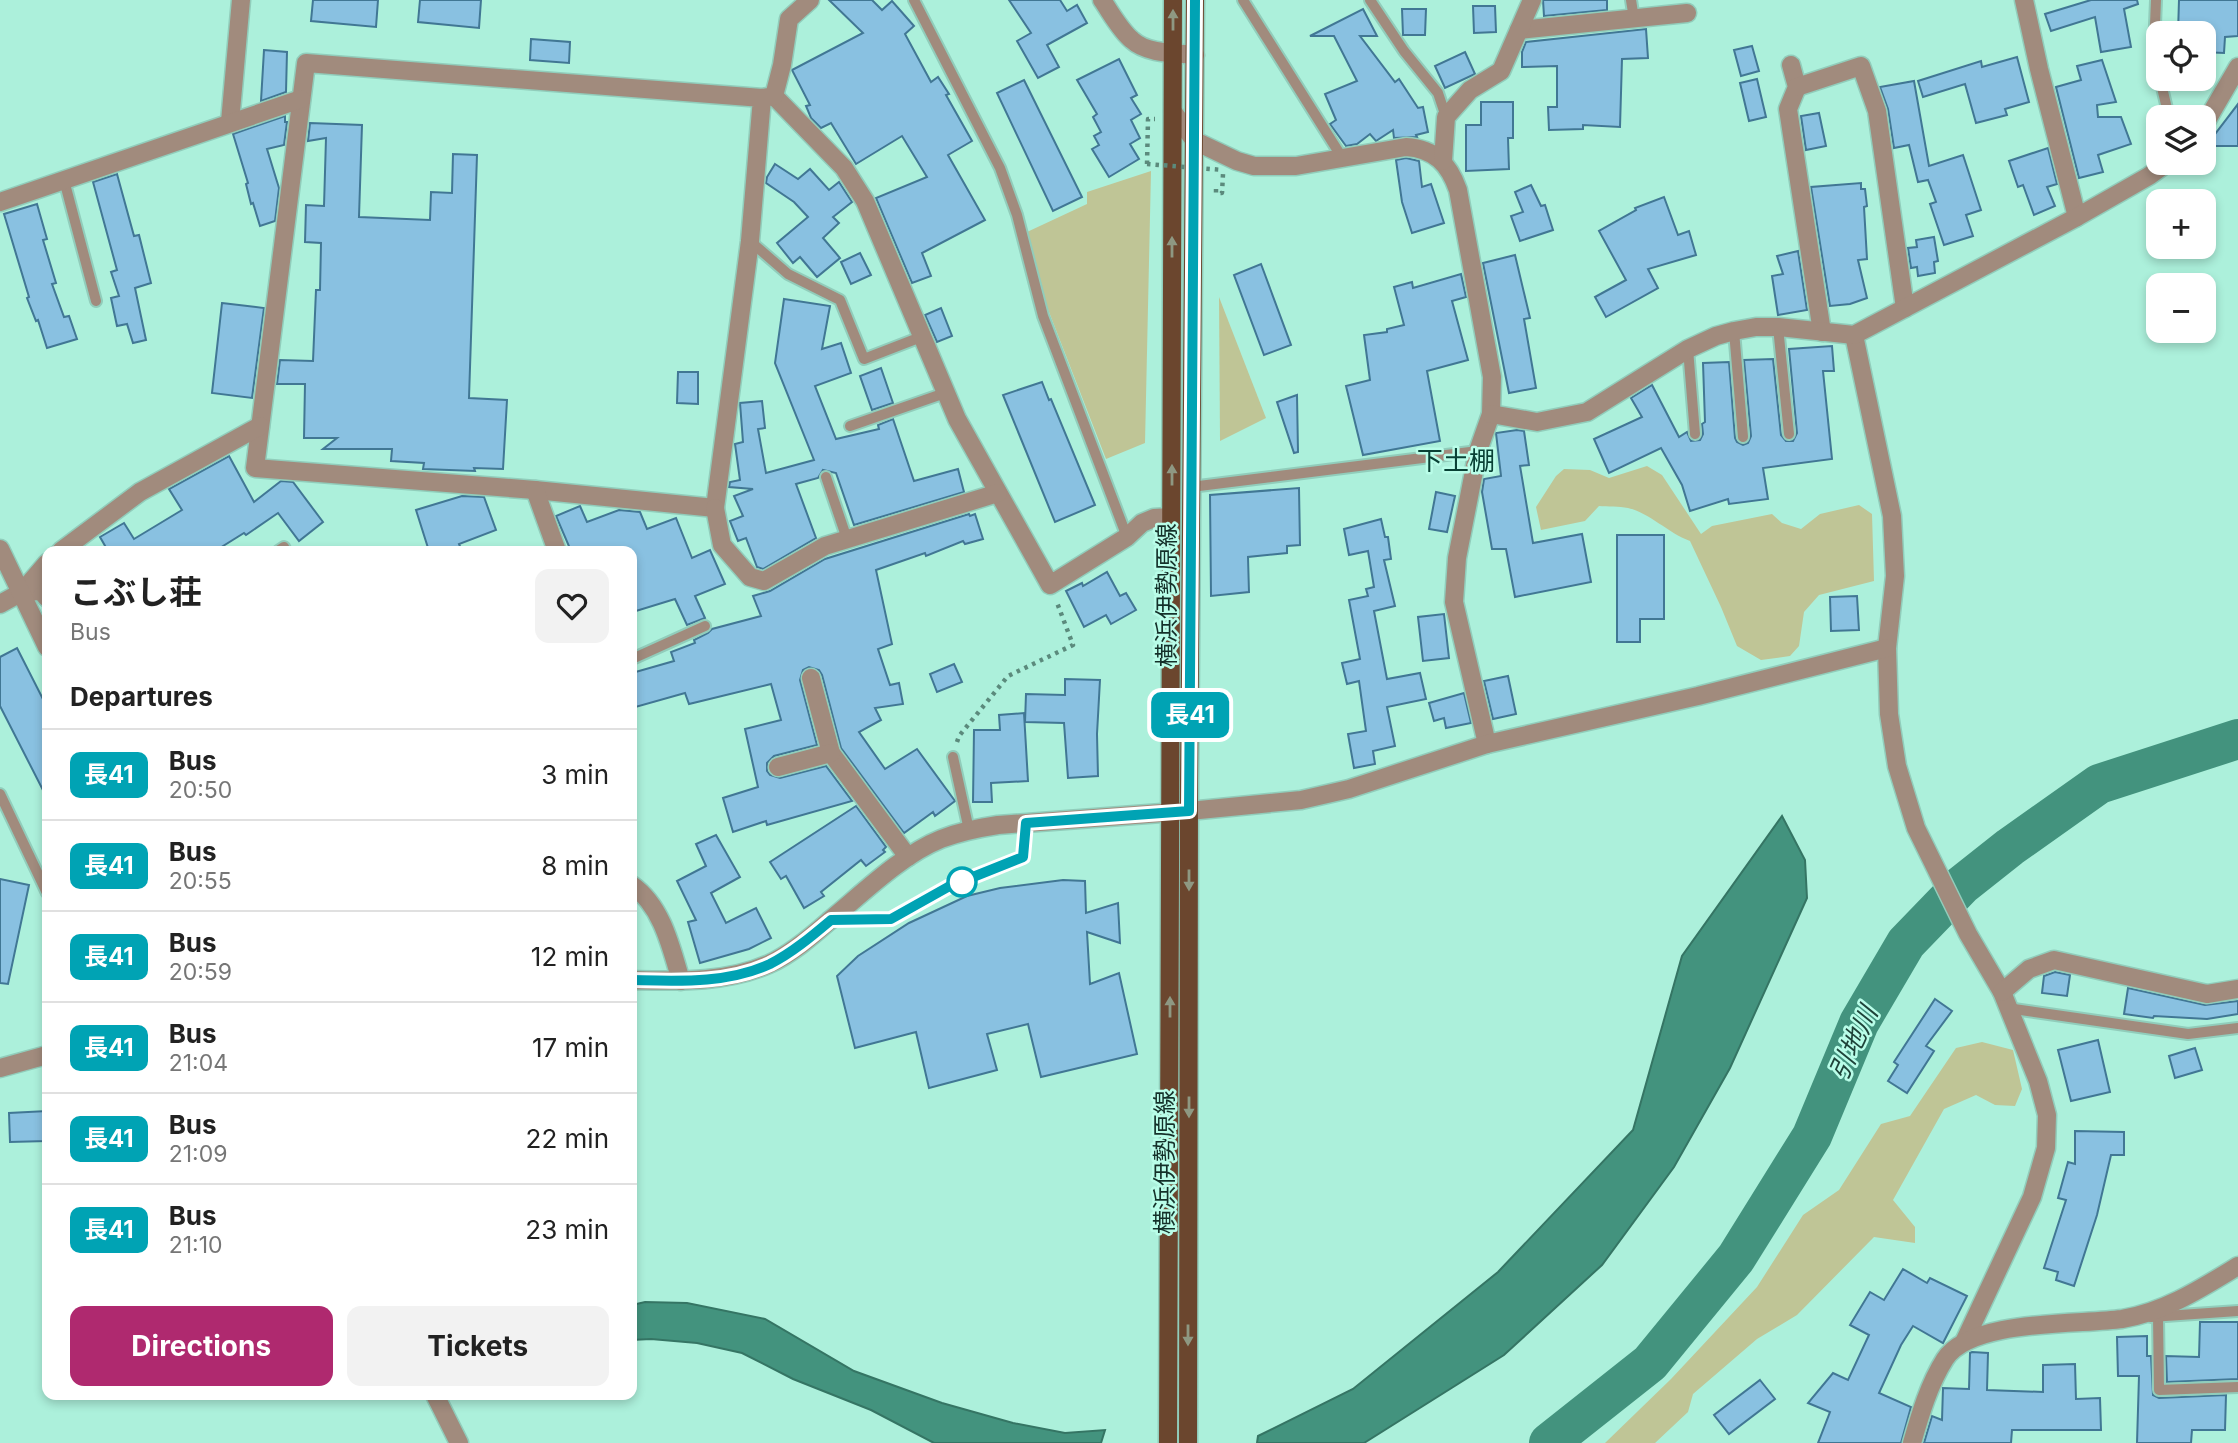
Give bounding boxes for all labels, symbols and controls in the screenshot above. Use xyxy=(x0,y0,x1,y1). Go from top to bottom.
one-way arrow xyxy=(1167,9,1179,31)
map controls xyxy=(2146,21,2216,343)
button: locate xyxy=(2146,21,2216,91)
button: layers xyxy=(2146,105,2216,175)
button: + xyxy=(2146,189,2216,259)
one-way arrow xyxy=(1166,236,1178,258)
button: − xyxy=(2146,273,2216,343)
district label: 下土棚 xyxy=(1417,445,1495,476)
one-way arrow xyxy=(1166,464,1178,486)
street label: 横浜伊勢原線 xyxy=(1152,523,1181,667)
button: heart xyxy=(535,569,609,643)
text: こぶし荘 xyxy=(70,572,202,612)
text: Bus xyxy=(70,618,111,646)
text: Departures xyxy=(70,681,213,712)
line badge: 長41 xyxy=(1150,692,1230,738)
text: 長41 xyxy=(1165,700,1215,729)
text: Bus xyxy=(169,745,217,776)
text: 3 min xyxy=(541,759,609,790)
text: 長41 xyxy=(84,760,134,789)
text: 20:50 xyxy=(169,776,232,804)
text: Bus xyxy=(169,836,217,867)
text: 8 min xyxy=(541,850,609,881)
text: 長41 xyxy=(84,851,134,880)
text: 20:55 xyxy=(169,867,232,895)
unlabelled marker xyxy=(947,867,977,897)
one-way arrow xyxy=(1183,869,1195,891)
text: Bus xyxy=(169,927,217,958)
text: 12 min xyxy=(531,941,609,972)
text: 長41 xyxy=(84,942,134,971)
text: 20:59 xyxy=(169,958,232,986)
one-way arrow xyxy=(1164,996,1176,1018)
water label: 引地川 xyxy=(1822,998,1885,1085)
text: Bus xyxy=(169,1018,217,1049)
text: 17 min xyxy=(532,1032,609,1063)
text: 長41 xyxy=(84,1033,134,1062)
text: 21:04 xyxy=(169,1049,228,1077)
street label: 横浜伊勢原線 xyxy=(1150,1090,1179,1234)
one-way arrow xyxy=(1183,1096,1195,1118)
text: Bus xyxy=(169,1109,217,1140)
text: 22 min xyxy=(526,1123,609,1154)
text: 長41 xyxy=(84,1124,134,1153)
text: 21:09 xyxy=(169,1140,227,1168)
text: Bus xyxy=(169,1200,217,1231)
text: 23 min xyxy=(525,1214,609,1245)
text: 長41 xyxy=(84,1215,134,1244)
text: 21:10 xyxy=(169,1231,223,1259)
button: Directions xyxy=(70,1306,333,1386)
button: Tickets xyxy=(347,1306,609,1386)
one-way arrow xyxy=(1182,1324,1194,1346)

